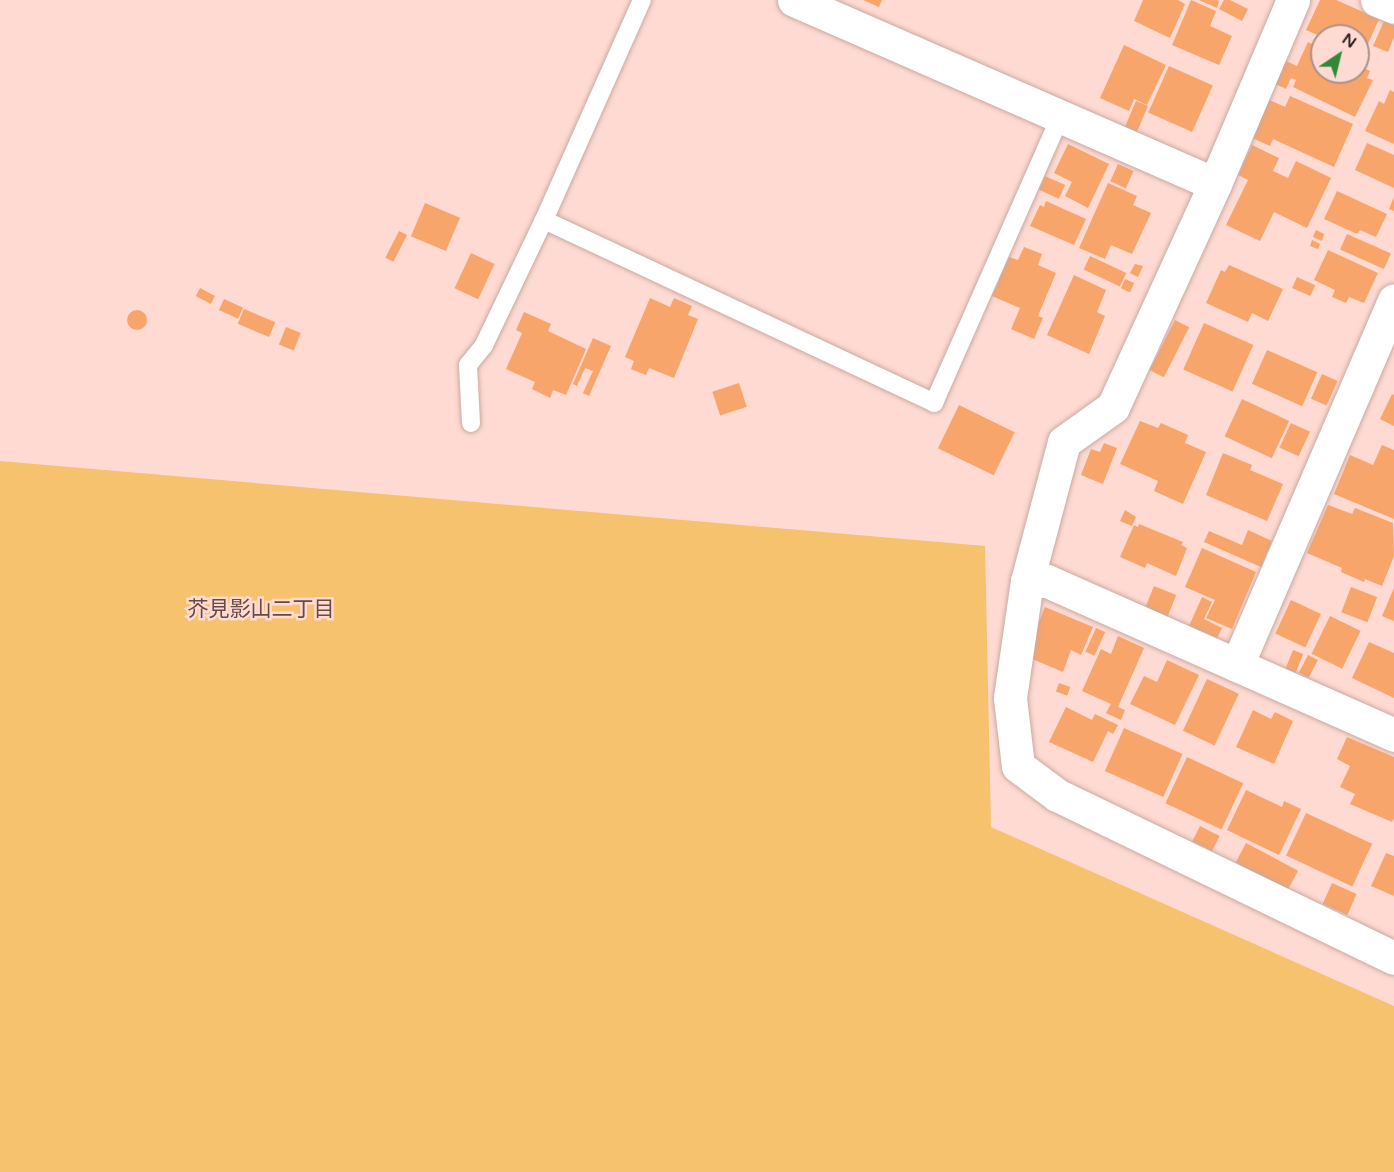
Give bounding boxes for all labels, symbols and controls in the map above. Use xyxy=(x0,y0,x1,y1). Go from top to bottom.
north arrow xyxy=(1310,24,1370,84)
text: N xyxy=(1338,29,1360,53)
district label: 芥見影山二丁目 xyxy=(188,597,334,623)

